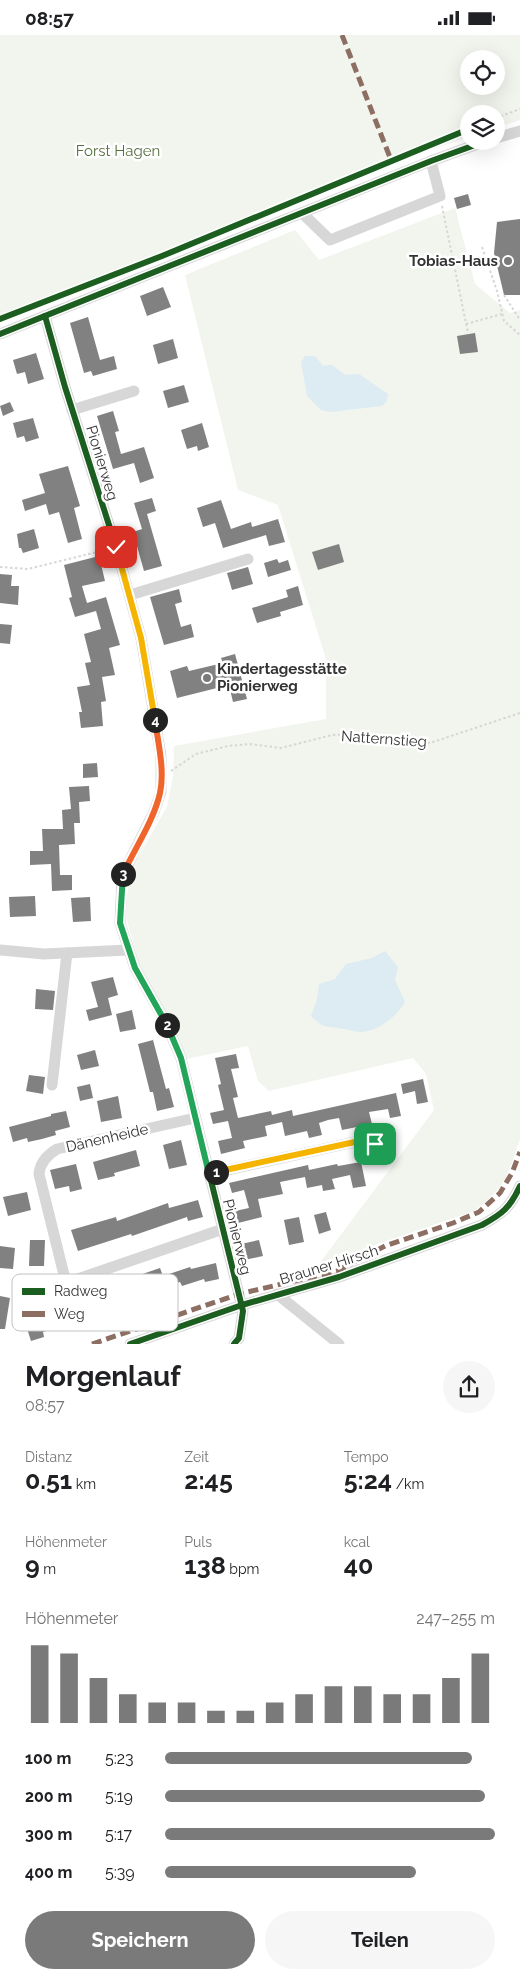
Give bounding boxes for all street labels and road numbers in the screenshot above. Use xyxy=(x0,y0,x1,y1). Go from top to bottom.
street label: Pionierweg xyxy=(82,423,122,503)
street label: Natternstieg xyxy=(340,727,428,751)
street label: Dänenheide xyxy=(64,1120,150,1156)
street label: Pionierweg xyxy=(219,1197,255,1277)
street label: Brauner Hirsch xyxy=(277,1241,381,1289)

